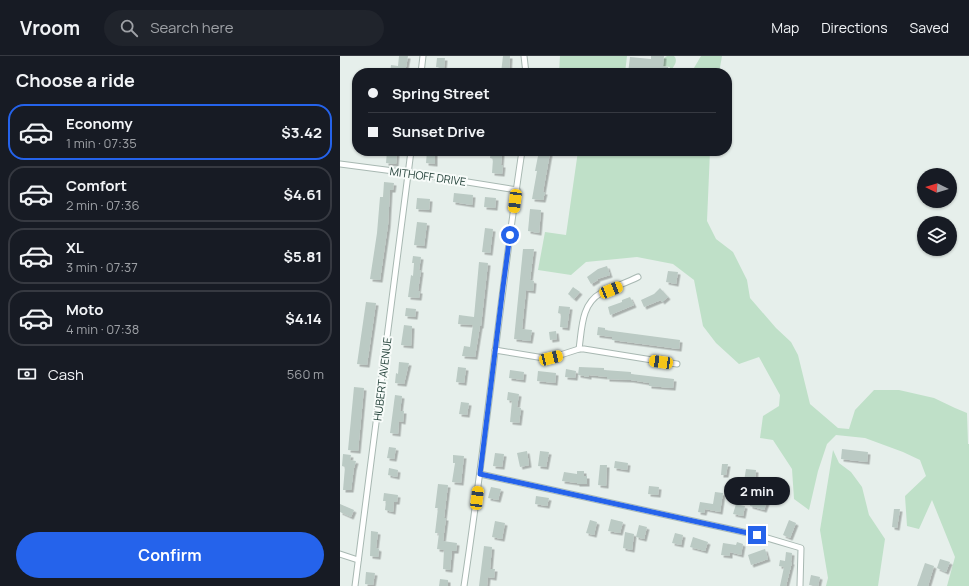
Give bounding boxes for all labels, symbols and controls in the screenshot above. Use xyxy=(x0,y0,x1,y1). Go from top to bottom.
search box xyxy=(104,10,384,46)
text: Vroom xyxy=(20,15,80,41)
icon: search xyxy=(118,17,140,39)
text: Search here xyxy=(150,17,234,38)
text: Map xyxy=(771,18,799,37)
text: Directions xyxy=(821,18,888,37)
text: Saved xyxy=(910,18,949,37)
text: Choose a ride xyxy=(16,68,135,92)
text: Spring Street xyxy=(392,83,490,104)
text: Economy xyxy=(66,113,133,134)
icon: car xyxy=(18,114,54,150)
text: Sunset Drive xyxy=(392,121,485,142)
text: $3.42 xyxy=(281,122,322,143)
text: 1 min · 07:35 xyxy=(66,134,137,152)
street label: MITHOFF DRIVE xyxy=(389,163,467,189)
north arrow xyxy=(917,168,957,208)
map controls xyxy=(917,168,957,256)
text: Comfort xyxy=(66,175,127,196)
icon: car xyxy=(18,176,54,212)
text: $4.61 xyxy=(284,184,322,205)
car xyxy=(508,188,522,214)
text: 2 min · 07:36 xyxy=(66,196,140,214)
button: layers xyxy=(917,216,957,256)
route start xyxy=(501,226,519,244)
text: XL xyxy=(66,237,84,258)
icon: car xyxy=(18,238,54,274)
text: $5.81 xyxy=(283,246,322,267)
text: 3 min · 07:37 xyxy=(66,258,138,276)
car xyxy=(598,280,624,300)
text: Moto xyxy=(66,299,103,320)
icon: car xyxy=(18,300,54,336)
text: $4.14 xyxy=(285,308,322,329)
text: 4 min · 07:38 xyxy=(66,320,139,338)
street label: HUBERT AVENUE xyxy=(369,336,395,422)
car xyxy=(538,349,564,367)
car xyxy=(648,354,674,370)
icon: cash xyxy=(16,363,38,385)
text: Cash xyxy=(48,364,84,385)
text: 560 m xyxy=(287,365,324,383)
callout: 2 min xyxy=(724,477,790,505)
text: 2 min xyxy=(740,482,774,500)
car xyxy=(470,485,484,511)
route end xyxy=(748,526,766,544)
button: Confirm xyxy=(16,532,324,578)

